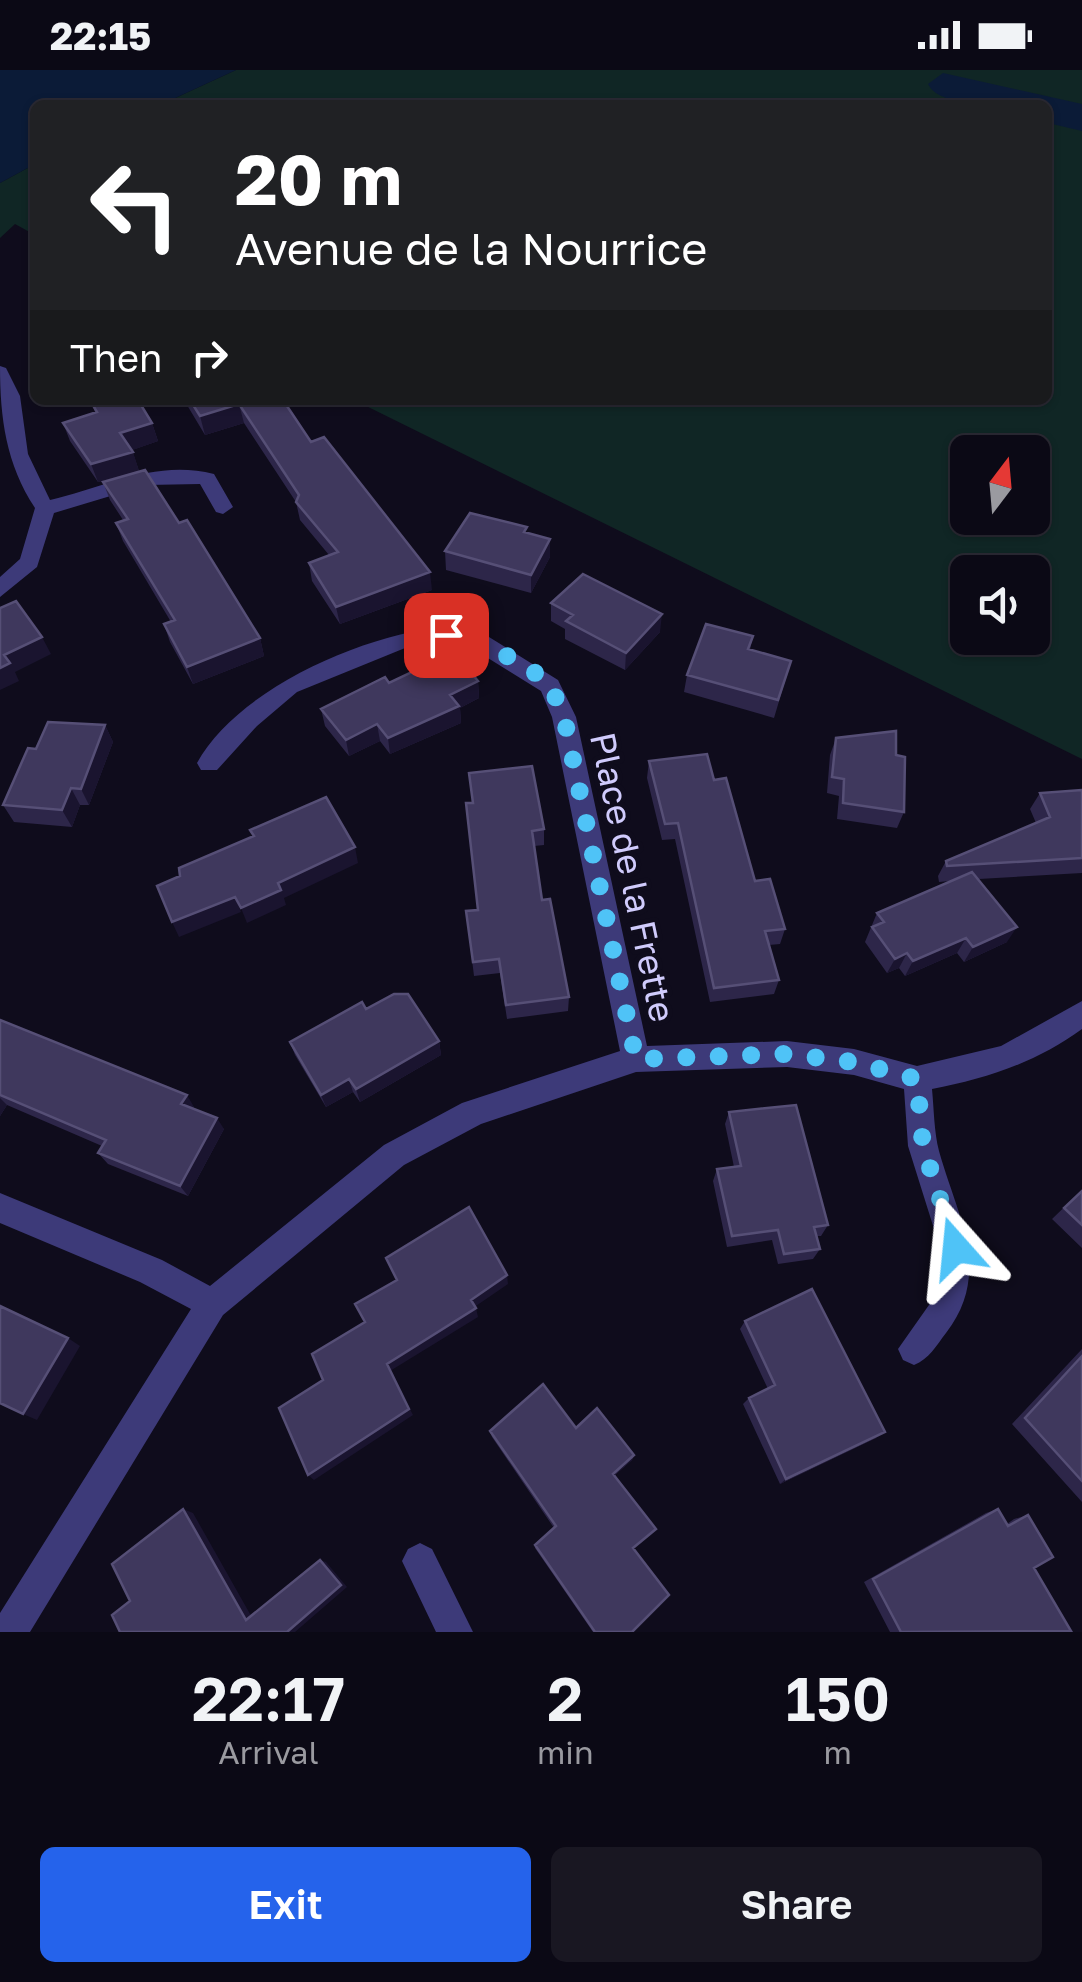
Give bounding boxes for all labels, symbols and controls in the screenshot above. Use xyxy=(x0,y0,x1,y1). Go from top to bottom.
text: 22:15 xyxy=(50,13,151,58)
text: 20 m xyxy=(235,136,402,220)
icon: left xyxy=(70,140,200,270)
text: Avenue de la Nourrice xyxy=(235,221,707,275)
icon: right xyxy=(182,330,237,385)
text: Then xyxy=(70,335,162,380)
north arrow xyxy=(950,435,1050,535)
map controls xyxy=(950,435,1050,655)
button: sound xyxy=(950,555,1050,655)
pin xyxy=(404,593,489,678)
icon: arrive xyxy=(419,608,474,663)
street label: Place de la Frette xyxy=(582,729,684,1025)
position arrow xyxy=(904,1196,1008,1300)
text: 22:17 xyxy=(192,1662,345,1734)
text: 2 xyxy=(547,1662,583,1734)
text: 150 xyxy=(786,1662,890,1734)
text: Arrival xyxy=(218,1733,319,1771)
text: min xyxy=(537,1733,594,1771)
text: m xyxy=(824,1733,852,1771)
button: Exit xyxy=(40,1847,531,1962)
button: Share xyxy=(551,1847,1042,1962)

